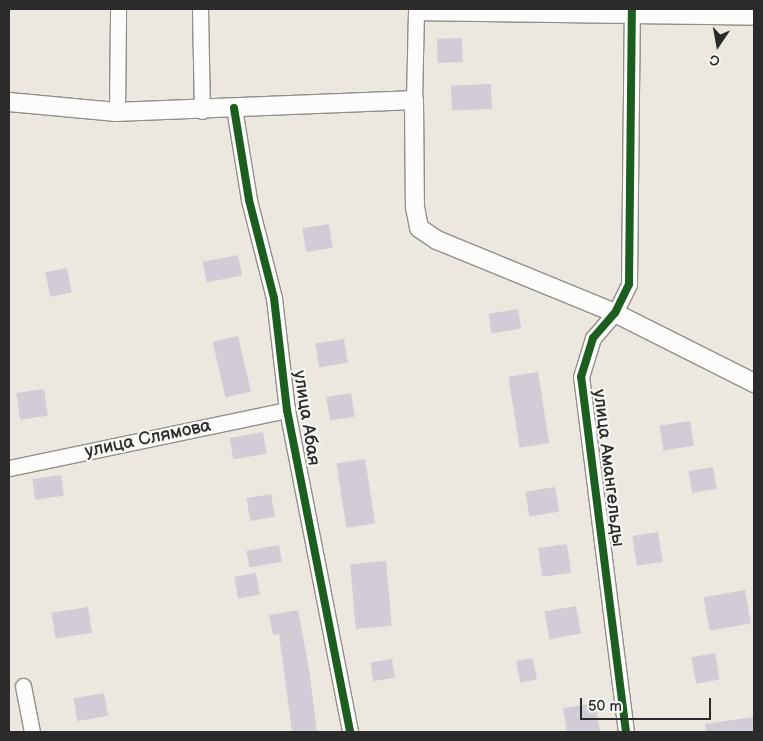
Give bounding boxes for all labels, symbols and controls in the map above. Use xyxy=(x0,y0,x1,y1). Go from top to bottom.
north arrow xyxy=(693,20,743,70)
text: С xyxy=(708,51,721,69)
street label: улица Абая xyxy=(288,369,324,467)
street label: улица Амангельды xyxy=(588,388,628,548)
street label: улица Слямова xyxy=(83,415,213,463)
scale bar xyxy=(583,688,714,720)
text: 50 m xyxy=(588,697,622,716)

